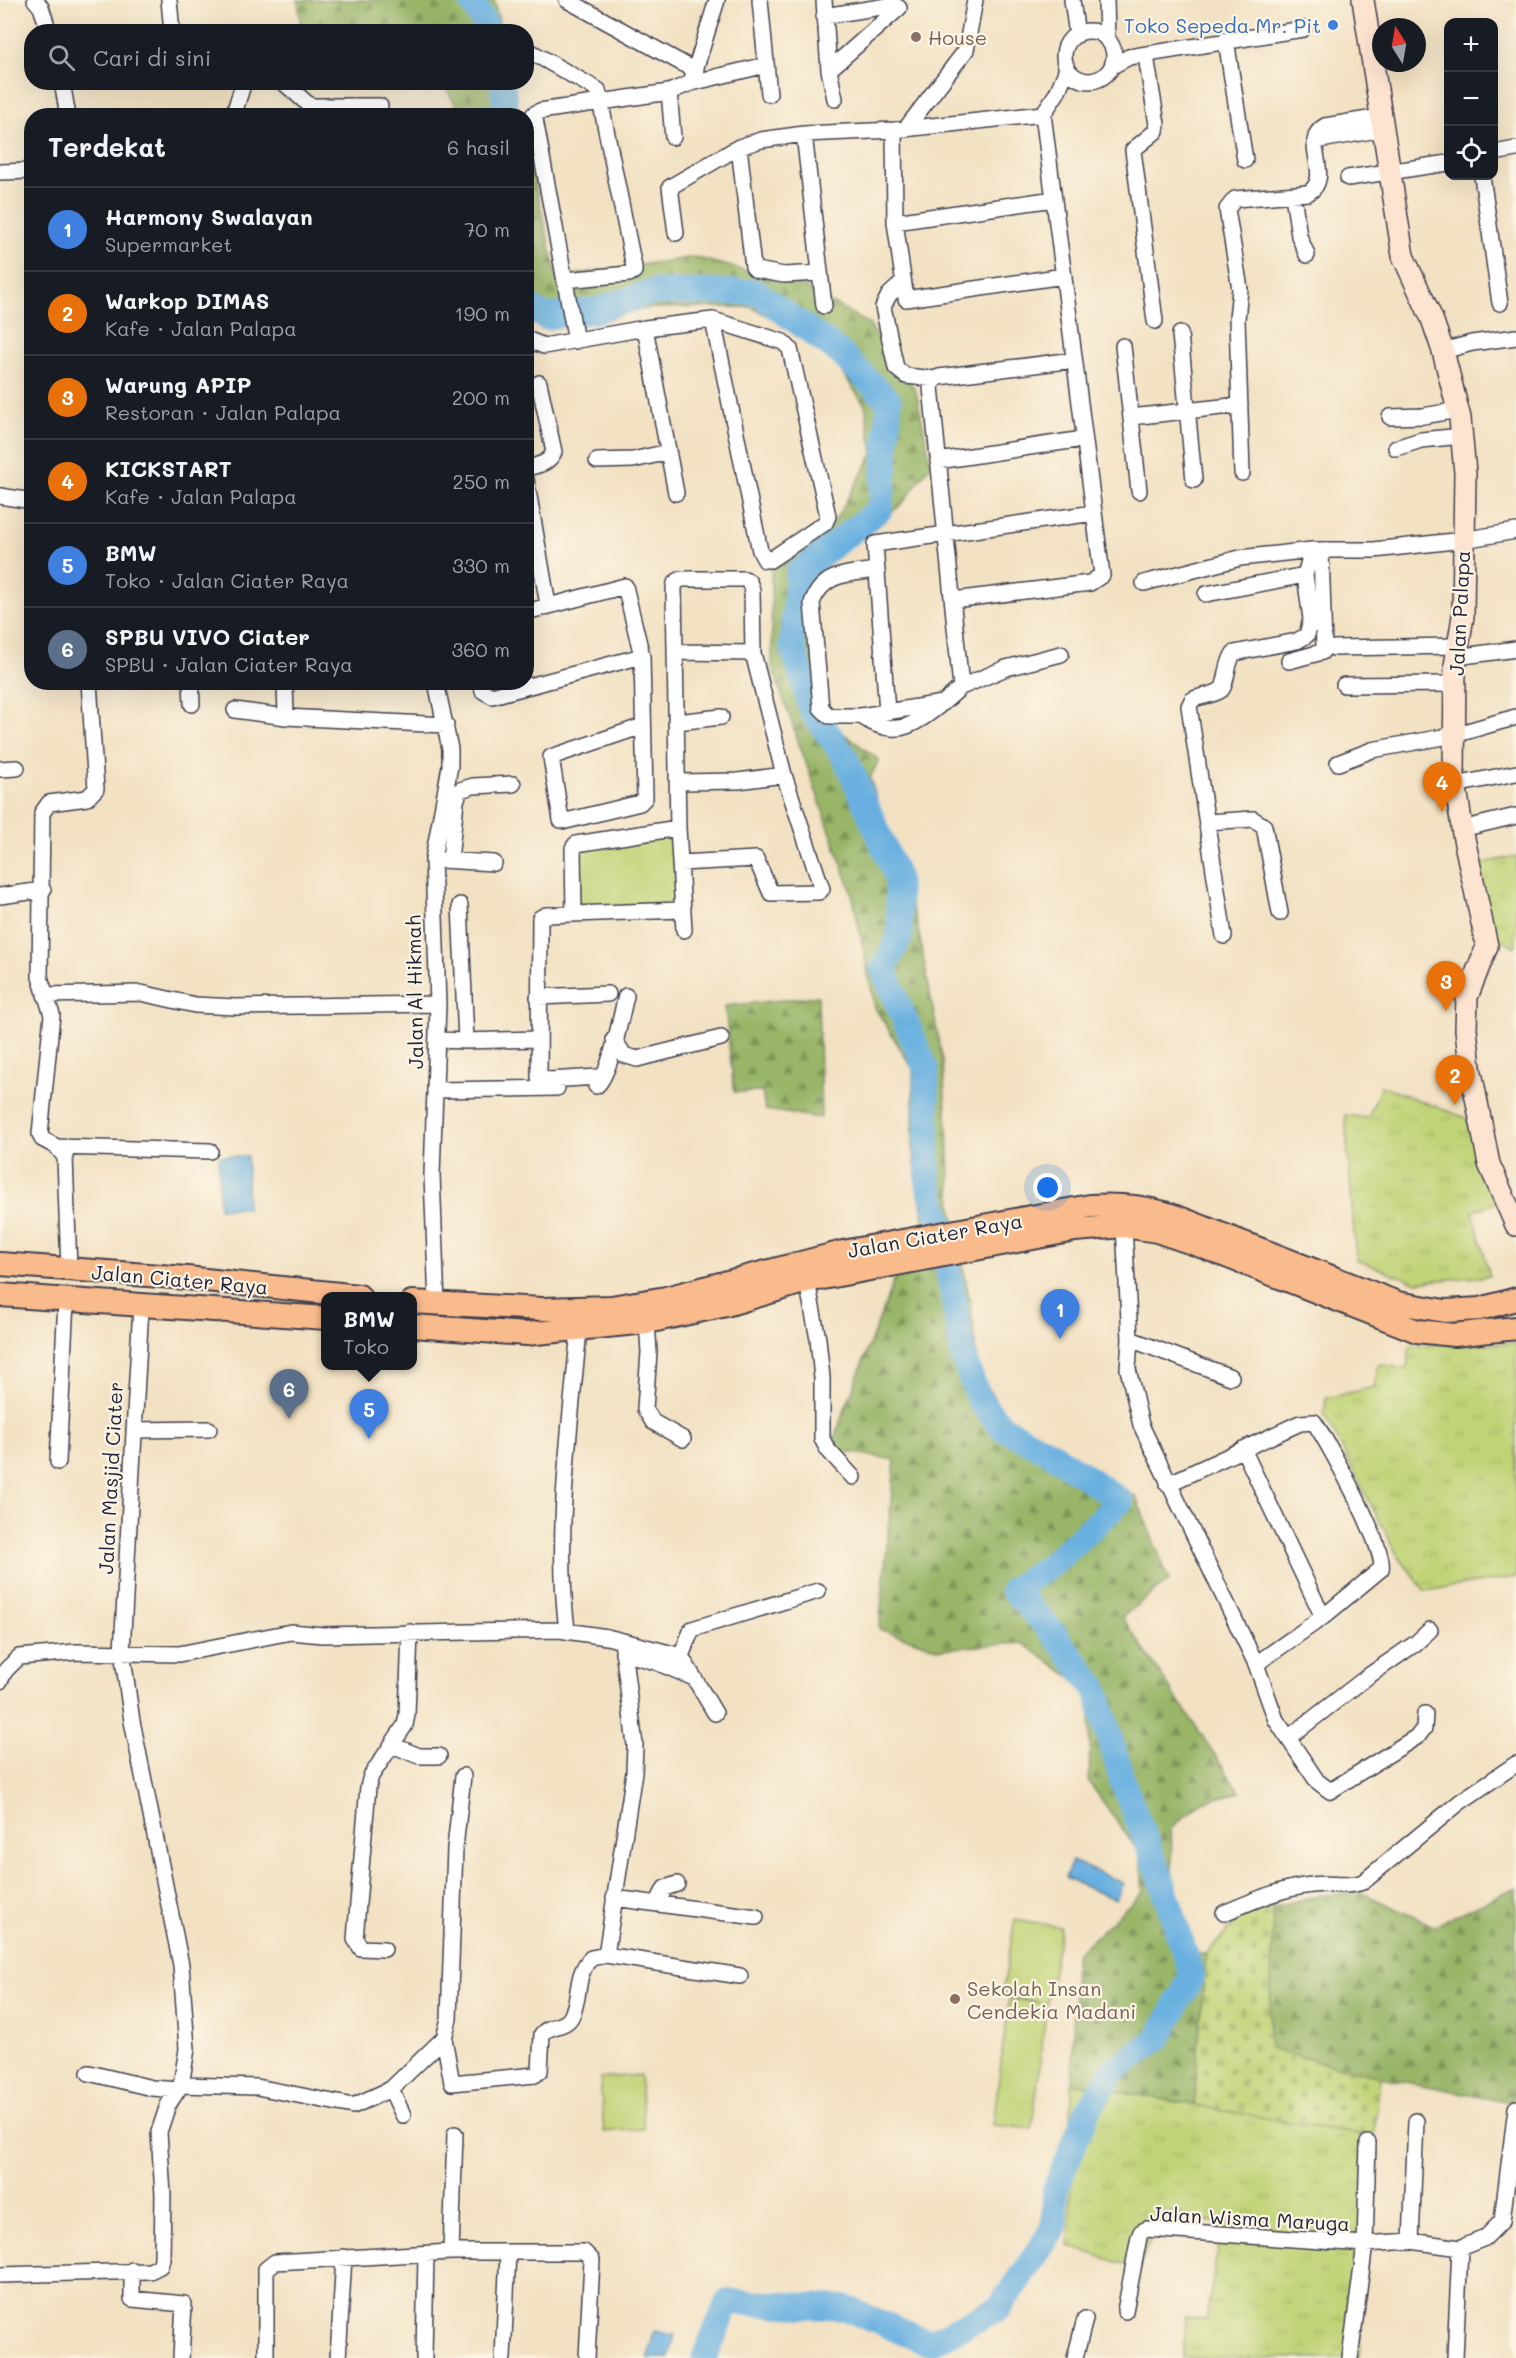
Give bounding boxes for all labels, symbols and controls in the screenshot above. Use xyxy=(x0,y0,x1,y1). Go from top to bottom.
place label: Toko Sepeda Mr. Pit xyxy=(1124,12,1321,38)
marker: Toko Sepeda Mr. Pit xyxy=(1326,18,1340,32)
north arrow xyxy=(1372,18,1426,72)
map controls xyxy=(1444,18,1498,180)
button: + xyxy=(1444,18,1498,72)
search box xyxy=(24,24,534,90)
place label: House xyxy=(928,24,987,50)
marker: House xyxy=(909,30,923,44)
icon: search xyxy=(45,41,78,74)
text: Cari di sini xyxy=(93,43,211,72)
button: − xyxy=(1444,72,1498,126)
button: locate xyxy=(1444,126,1498,180)
text: Terdekat xyxy=(48,130,166,164)
text: 6 hasil xyxy=(447,134,510,160)
text: Harmony Swalayan xyxy=(105,202,313,231)
text: 1 xyxy=(63,216,72,242)
text: 70 m xyxy=(464,216,510,242)
text: Supermarket xyxy=(105,231,232,257)
text: Warkop DIMAS xyxy=(105,286,270,315)
text: 2 xyxy=(62,300,73,326)
text: 190 m xyxy=(455,300,510,326)
text: Kafe · Jalan Palapa xyxy=(105,315,297,341)
text: Warung APIP xyxy=(105,370,252,399)
text: 3 xyxy=(62,384,74,410)
text: 200 m xyxy=(452,384,510,410)
text: Restoran · Jalan Palapa xyxy=(105,399,341,425)
text: KICKSTART xyxy=(105,454,232,483)
text: 4 xyxy=(61,468,74,494)
text: 250 m xyxy=(453,468,510,494)
text: Kafe · Jalan Palapa xyxy=(105,483,297,509)
text: BMW xyxy=(105,538,156,567)
street label: Jalan Palapa xyxy=(1443,550,1475,676)
text: 5 xyxy=(62,552,73,578)
text: 330 m xyxy=(452,552,510,578)
text: Toko · Jalan Ciater Raya xyxy=(105,567,349,593)
text: SPBU VIVO Ciater xyxy=(105,622,310,651)
text: 6 xyxy=(61,636,74,662)
text: 360 m xyxy=(452,636,510,662)
text: SPBU · Jalan Ciater Raya xyxy=(105,651,353,677)
pin: 4 xyxy=(1422,762,1462,812)
street label: Jalan Al Hikmah xyxy=(400,915,428,1069)
pin: 3 xyxy=(1426,962,1466,1011)
pin: 2 xyxy=(1436,1056,1474,1105)
your location xyxy=(1033,1173,1062,1202)
street label: Jalan Ciater Raya xyxy=(846,1207,1024,1263)
street label: Jalan Ciater Raya xyxy=(91,1258,269,1300)
pin: 1 xyxy=(1040,1290,1080,1339)
popup xyxy=(321,1292,417,1370)
text: BMW xyxy=(343,1304,395,1333)
text: Toko xyxy=(343,1333,389,1359)
pin: 6 xyxy=(270,1370,308,1419)
street label: Jalan Masjid Ciater xyxy=(92,1381,128,1575)
pin: 5 xyxy=(350,1390,388,1439)
place label: Sekolah Insan Cendekia Madani xyxy=(967,1975,1136,2024)
marker: Sekolah Insan Cendekia Madani xyxy=(948,1992,962,2006)
street label: Jalan Wisma Maruga xyxy=(1149,2200,1351,2236)

